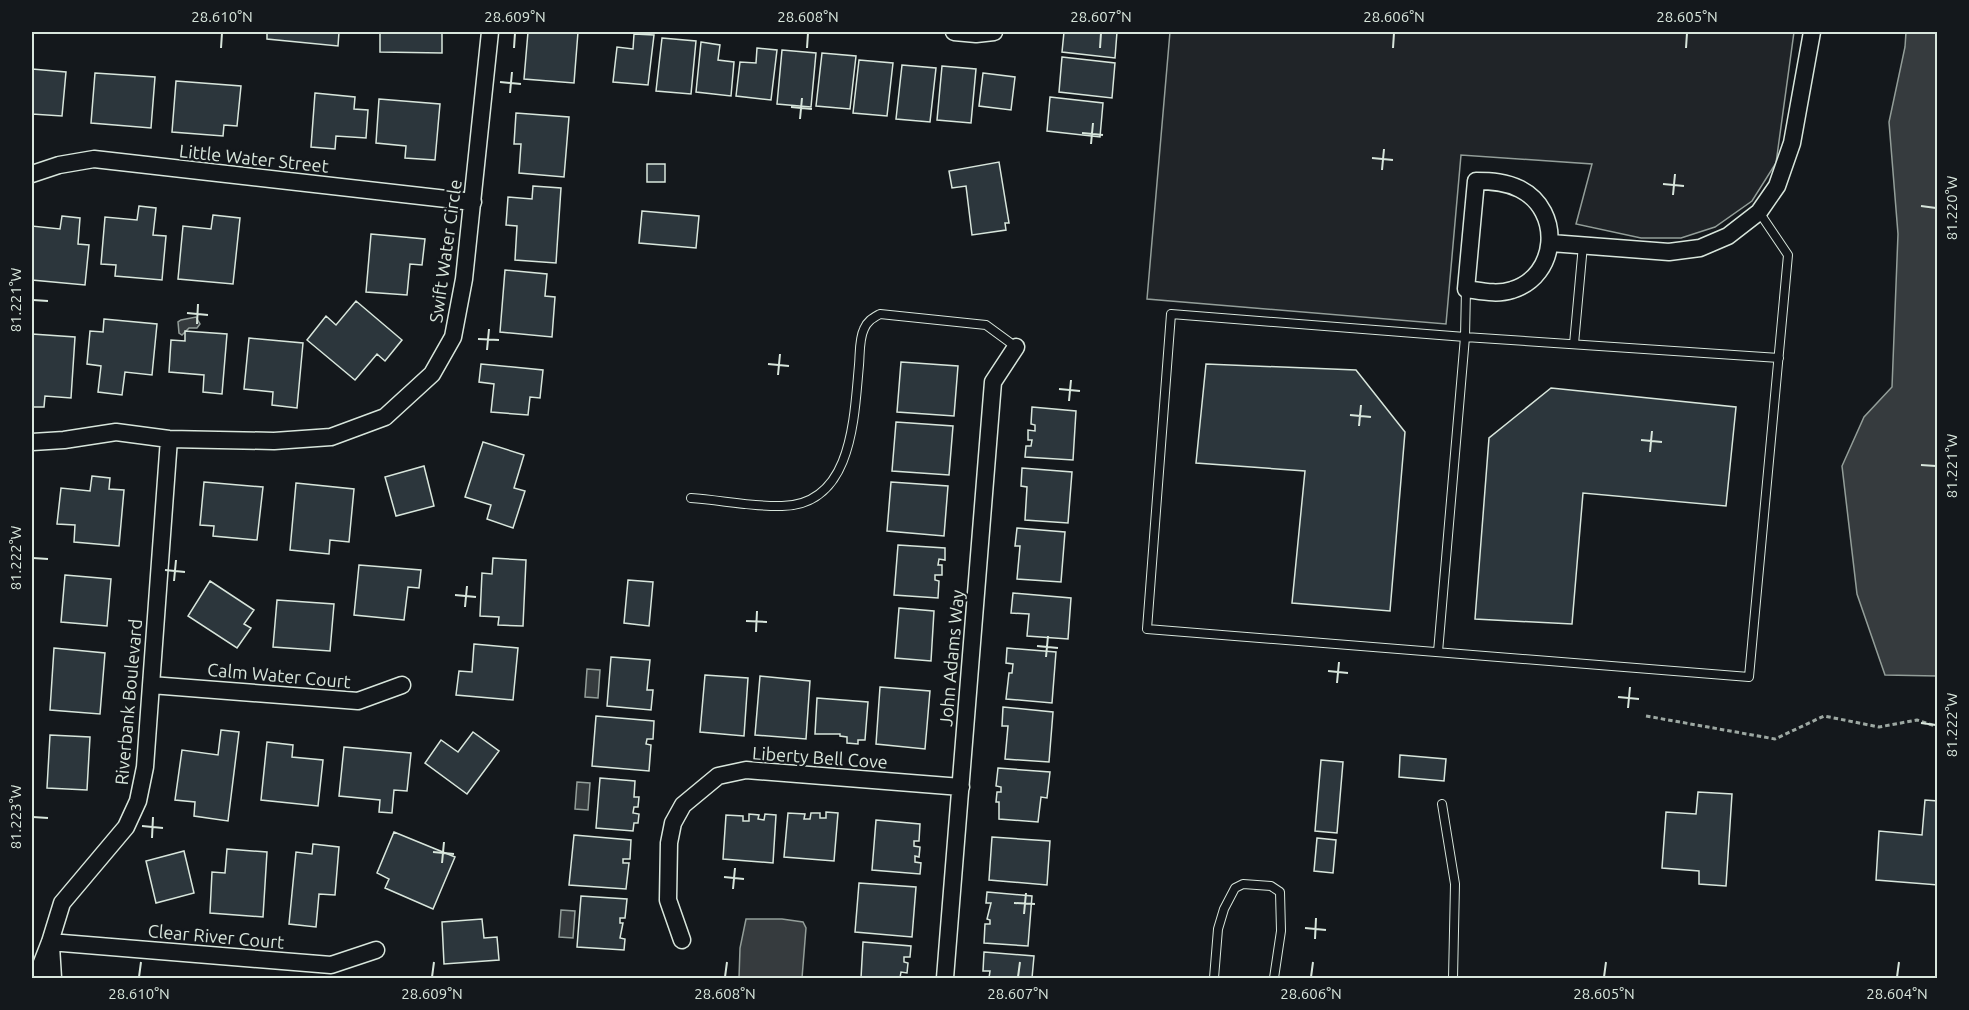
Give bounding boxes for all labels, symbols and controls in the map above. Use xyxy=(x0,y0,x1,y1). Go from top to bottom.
text: 28.610°N xyxy=(191,8,253,25)
text: 28.609°N xyxy=(484,8,546,25)
text: 28.608°N xyxy=(777,8,839,25)
text: 28.607°N xyxy=(1070,8,1132,25)
text: 28.606°N xyxy=(1363,8,1425,25)
text: 28.605°N xyxy=(1656,8,1718,25)
street label: Little Water Street xyxy=(178,140,330,176)
text: 81.220°W xyxy=(1943,176,1960,240)
street label: Swift Water Circle xyxy=(425,178,465,324)
text: 81.221°W xyxy=(7,268,24,332)
text: 81.221°W xyxy=(1943,434,1960,498)
text: 81.222°W xyxy=(7,526,24,590)
street label: John Adams Way xyxy=(935,588,967,727)
street label: Riverbank Boulevard xyxy=(111,618,145,786)
street label: Calm Water Court xyxy=(206,659,352,691)
text: 81.222°W xyxy=(1943,693,1960,757)
street label: Liberty Bell Cove xyxy=(752,742,888,772)
text: 81.223°W xyxy=(7,785,24,849)
street label: Clear River Court xyxy=(147,920,285,952)
text: 28.610°N xyxy=(108,985,170,1002)
text: 28.609°N xyxy=(401,985,463,1002)
text: 28.608°N xyxy=(694,985,756,1002)
text: 28.607°N xyxy=(987,985,1049,1002)
text: 28.606°N xyxy=(1280,985,1342,1002)
text: 28.605°N xyxy=(1573,985,1635,1002)
text: 28.604°N xyxy=(1866,985,1928,1002)

